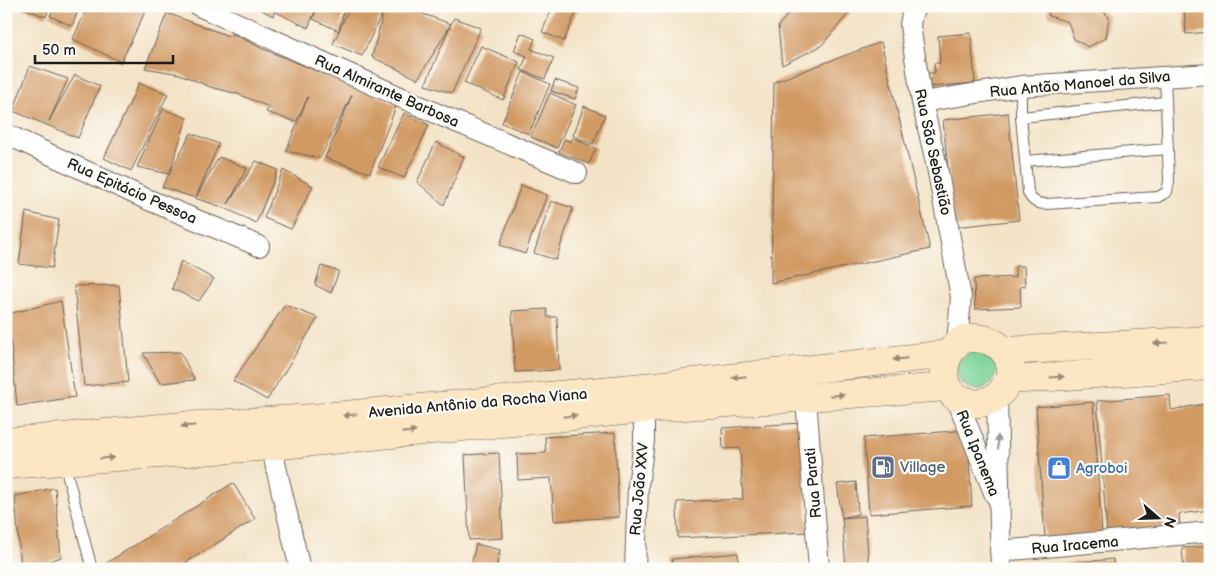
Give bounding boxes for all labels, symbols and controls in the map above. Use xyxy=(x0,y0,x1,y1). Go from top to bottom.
scale bar xyxy=(35,32,172,64)
text: 50 m xyxy=(42,41,76,60)
street label: Rua Almirante Barbosa xyxy=(312,51,462,132)
street label: Rua Antão Manoel da Silva xyxy=(989,67,1171,102)
street label: Rua São Sebastião xyxy=(910,87,955,217)
street label: Rua Epitácio Pessoa xyxy=(64,154,200,229)
one-way arrow xyxy=(1153,339,1169,347)
one-way arrow xyxy=(892,355,908,363)
one-way arrow xyxy=(1050,372,1066,380)
one-way arrow xyxy=(730,373,746,381)
street label: Avenida Antônio da Rocha Viana xyxy=(368,384,588,423)
one-way arrow xyxy=(829,391,845,399)
street label: Rua Ipanema xyxy=(952,407,1004,499)
one-way arrow xyxy=(342,411,358,419)
one-way arrow xyxy=(563,412,579,420)
one-way arrow xyxy=(180,423,196,431)
one-way arrow xyxy=(401,428,417,436)
one-way arrow xyxy=(994,434,1002,450)
street label: Rua João XXV xyxy=(626,441,653,536)
street label: Rua Parati xyxy=(801,447,826,519)
one-way arrow xyxy=(100,453,116,461)
fuel station icon: Village xyxy=(870,454,896,480)
shop icon: Agroboi xyxy=(1046,455,1072,481)
place label: Village xyxy=(900,458,946,477)
place label: Agroboi xyxy=(1076,459,1128,478)
north arrow xyxy=(1134,492,1184,542)
text: N xyxy=(1160,514,1180,530)
street label: Rua Iracema xyxy=(1031,532,1120,559)

